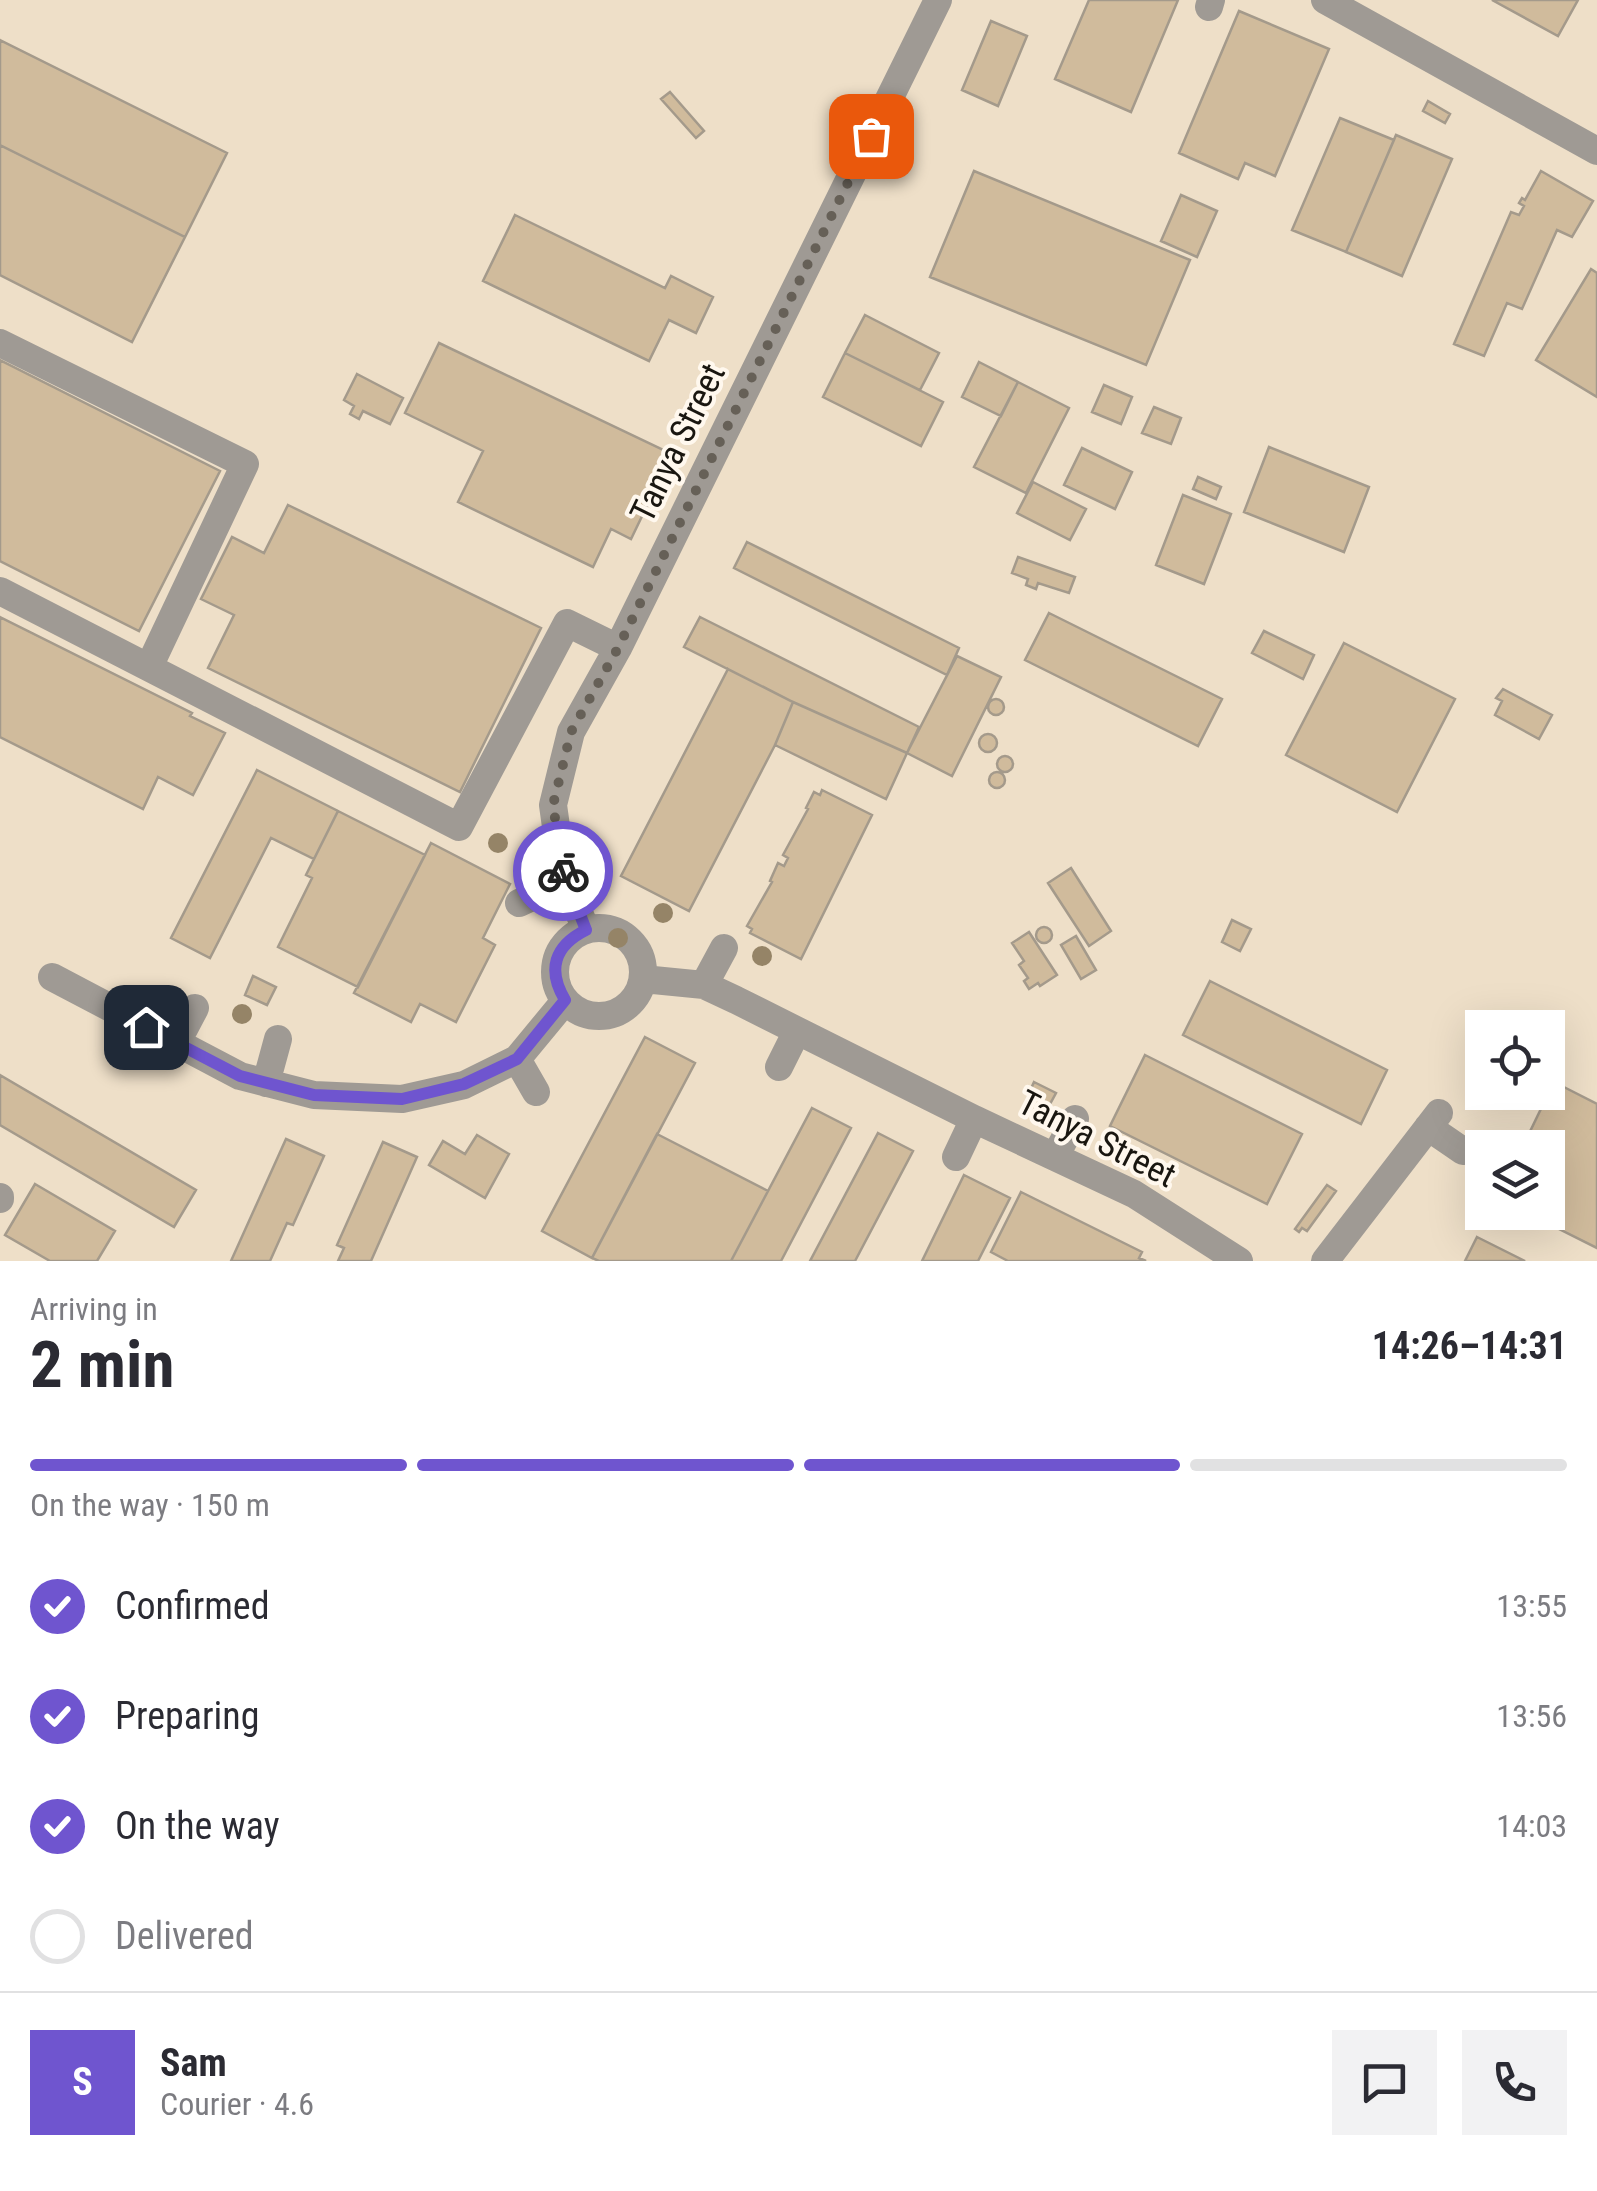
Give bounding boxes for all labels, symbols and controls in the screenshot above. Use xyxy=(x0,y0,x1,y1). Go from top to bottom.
pin xyxy=(829,94,914,179)
icon: bag xyxy=(844,109,899,164)
street label: Tanya Street xyxy=(622,357,734,529)
courier xyxy=(513,821,613,921)
icon: bike xyxy=(536,844,591,899)
pin xyxy=(104,985,189,1070)
icon: home xyxy=(119,1000,174,1055)
map controls xyxy=(1465,1010,1565,1230)
button: locate xyxy=(1465,1010,1565,1110)
street label: Tanya Street xyxy=(1011,1082,1183,1196)
button: layers xyxy=(1465,1130,1565,1230)
text: Arriving in xyxy=(30,1290,158,1328)
text: 14:26–14:31 xyxy=(1372,1324,1567,1368)
text: 2 min xyxy=(30,1327,174,1403)
text: On the way · 150 m xyxy=(30,1486,270,1524)
icon: check xyxy=(30,1579,85,1634)
text: Confirmed xyxy=(115,1584,270,1628)
text: 13:55 xyxy=(1496,1587,1567,1625)
icon: check xyxy=(30,1689,85,1744)
text: Preparing xyxy=(115,1694,260,1738)
text: 13:56 xyxy=(1496,1697,1567,1735)
icon: check xyxy=(30,1799,85,1854)
text: On the way xyxy=(115,1804,280,1848)
text: 14:03 xyxy=(1496,1807,1567,1845)
text: Delivered xyxy=(115,1914,254,1958)
button: chat xyxy=(1332,2030,1437,2135)
button: phone xyxy=(1462,2030,1567,2135)
text: Sam xyxy=(160,2041,227,2085)
text: S xyxy=(72,2060,93,2104)
text: Courier · 4.6 xyxy=(160,2085,314,2123)

